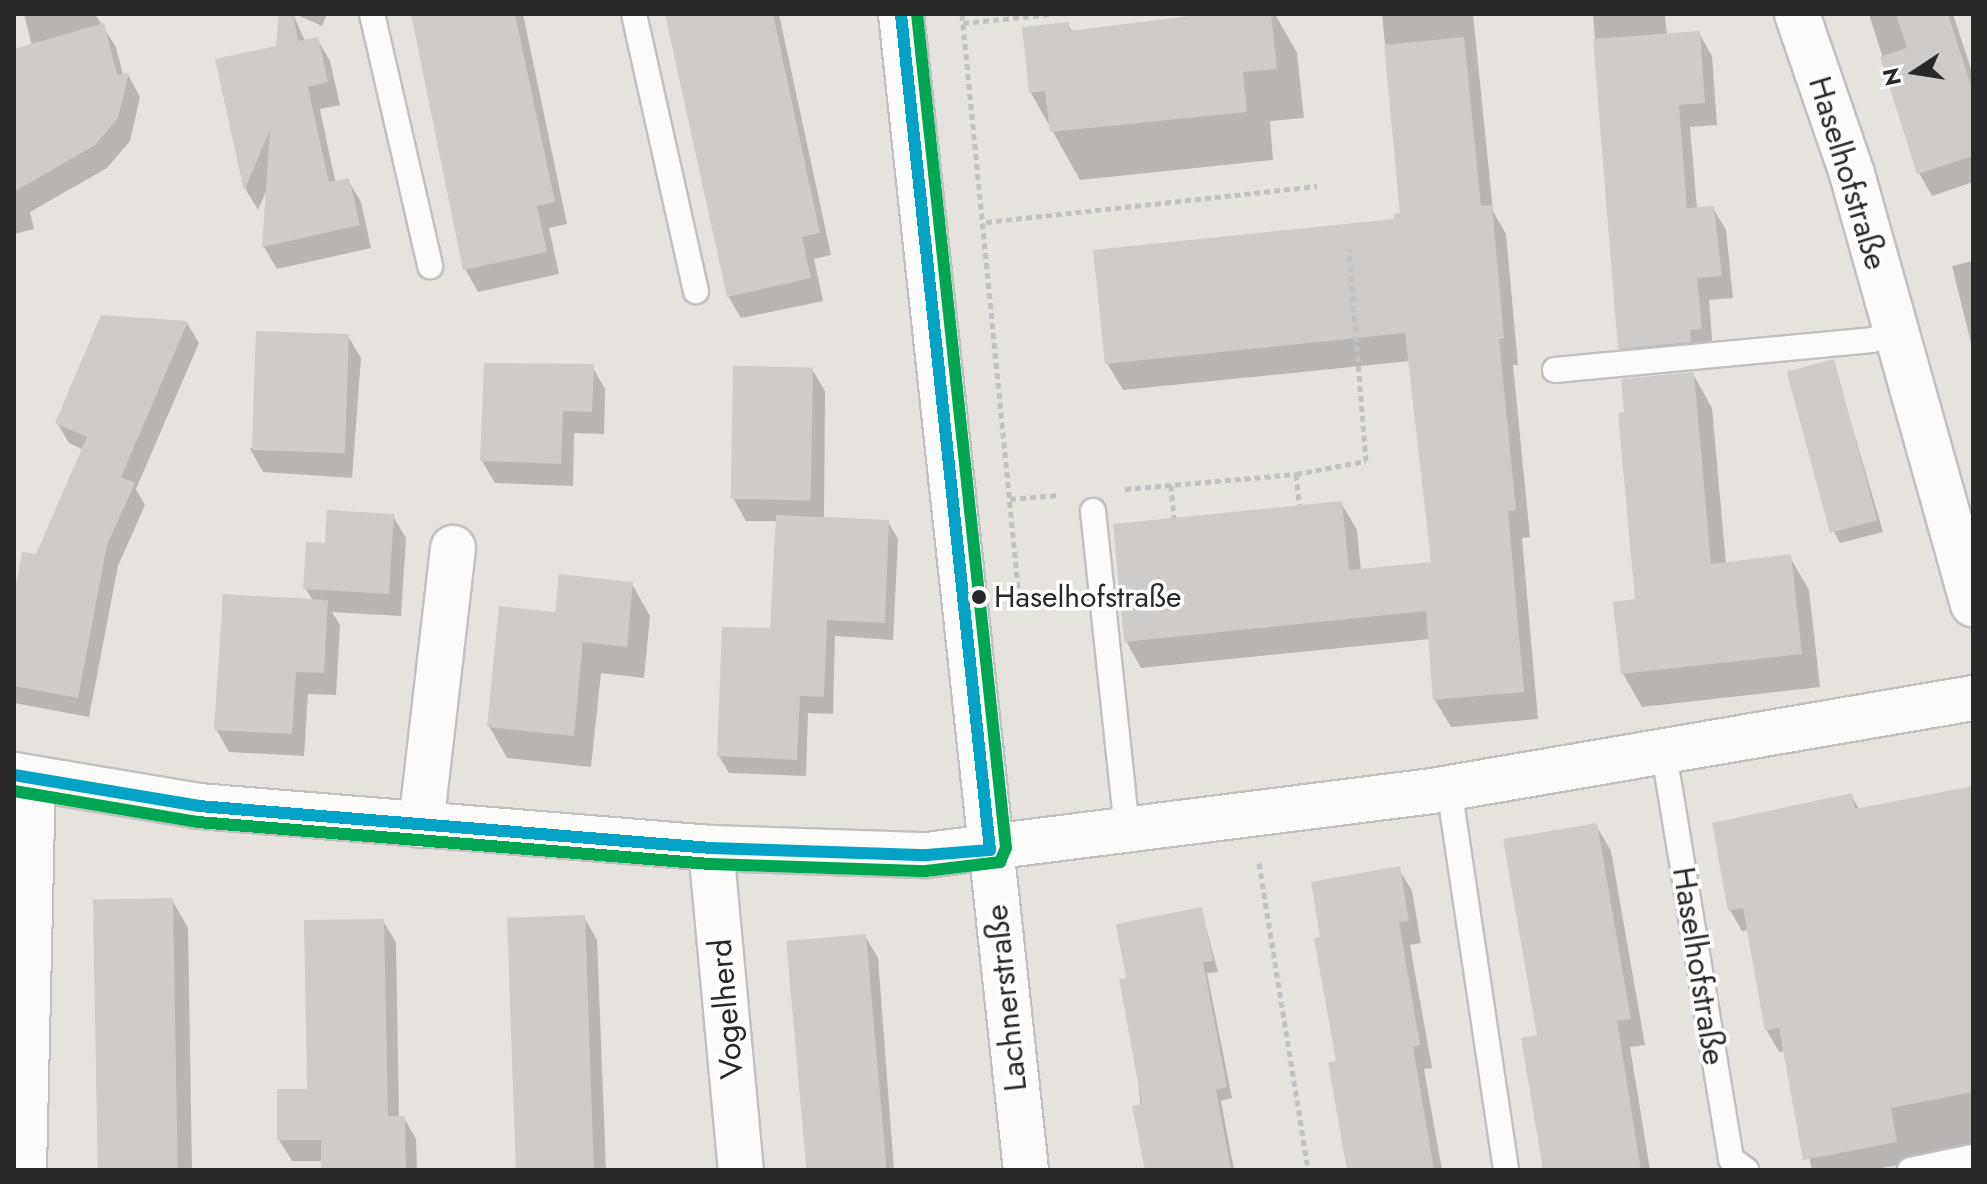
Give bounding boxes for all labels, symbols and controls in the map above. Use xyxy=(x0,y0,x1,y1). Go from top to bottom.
north arrow xyxy=(1875,32,1955,112)
text: N xyxy=(1874,65,1909,89)
street label: Haselhofstraße xyxy=(1800,72,1896,274)
place label: Haselhofstraße xyxy=(994,579,1181,615)
marker: Haselhofstraße xyxy=(971,589,987,605)
street label: Haselhofstraße xyxy=(1664,864,1734,1068)
street label: Lachnerstraße xyxy=(977,903,1035,1093)
street label: Vogelherd xyxy=(701,937,751,1081)

